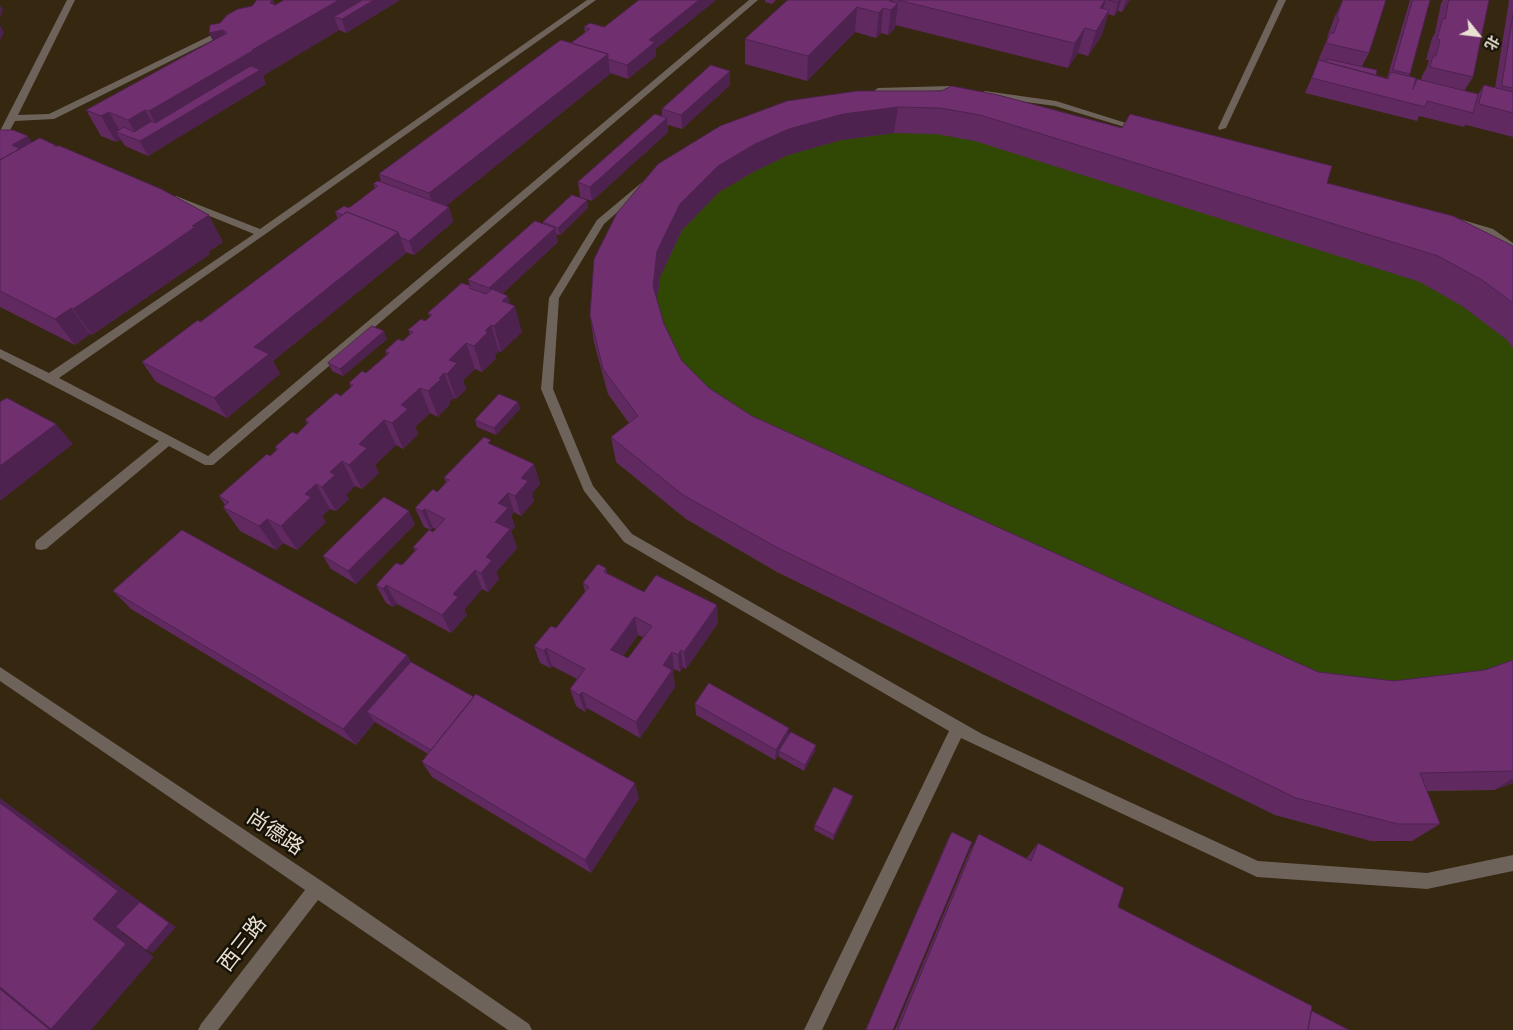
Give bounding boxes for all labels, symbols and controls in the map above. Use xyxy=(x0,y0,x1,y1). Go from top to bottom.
north arrow xyxy=(1453,10,1503,60)
text: 北 xyxy=(1479,31,1503,53)
street label: 尚德路 xyxy=(241,806,307,862)
street label: 西三路 xyxy=(215,912,273,978)

